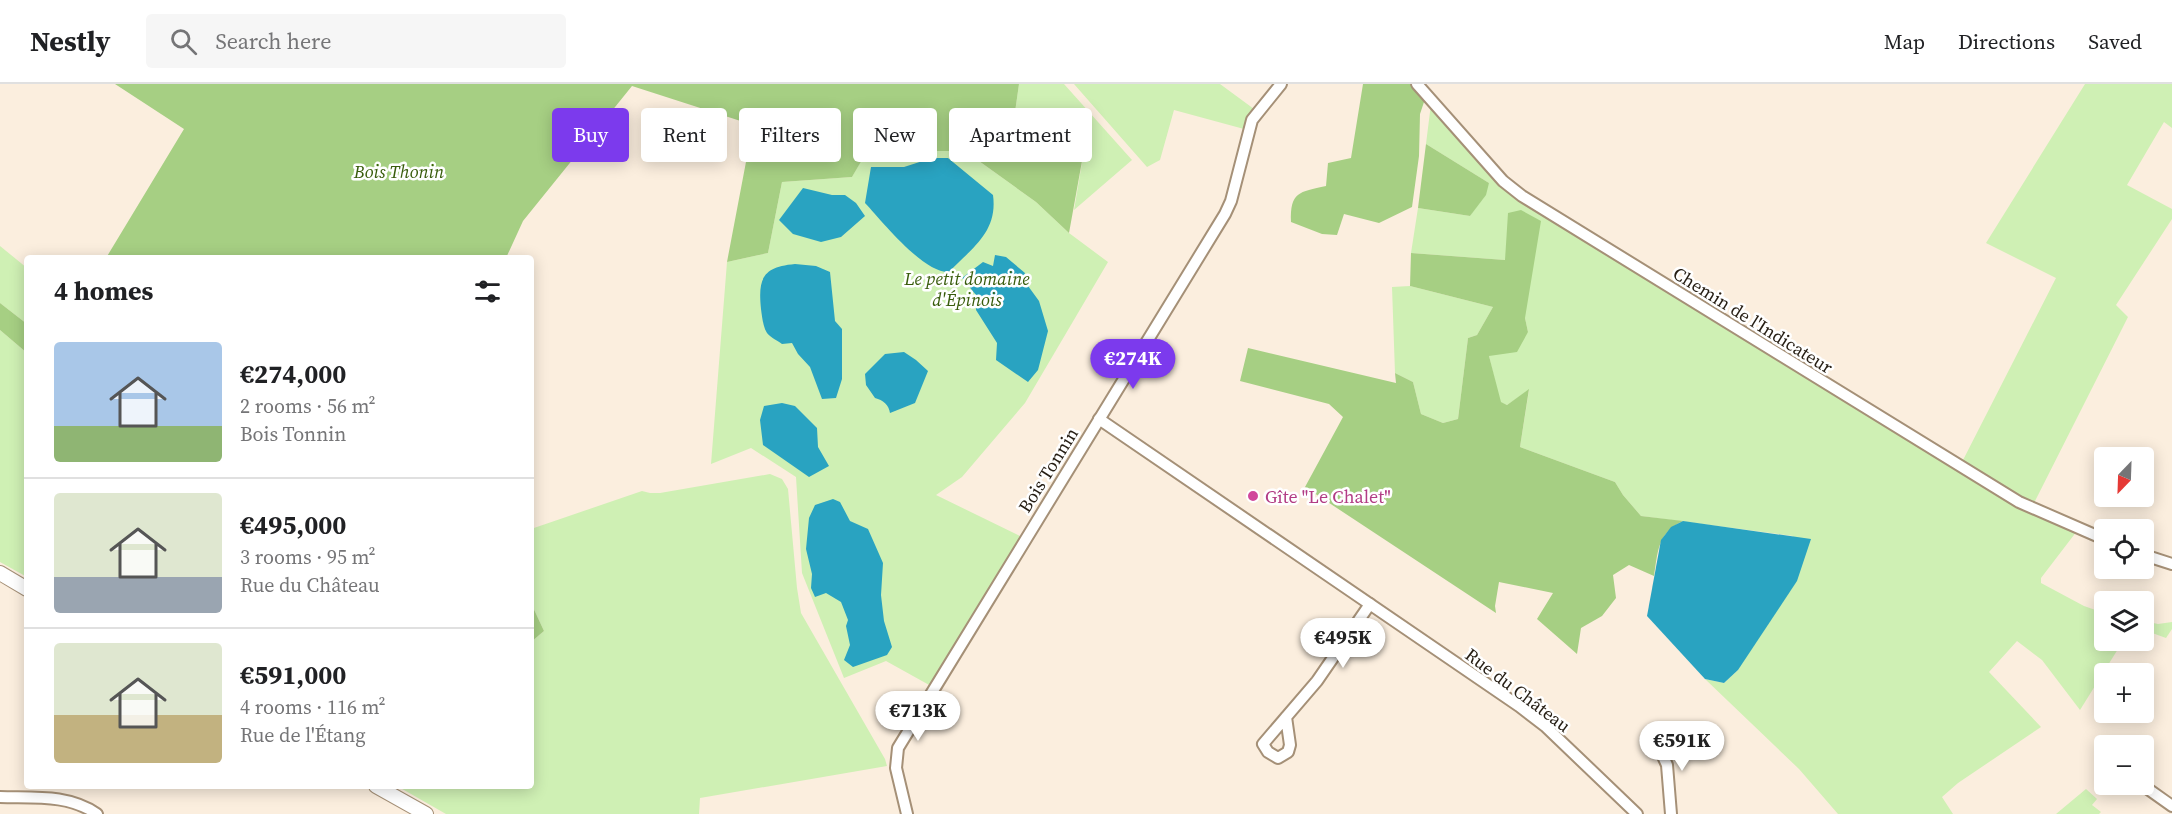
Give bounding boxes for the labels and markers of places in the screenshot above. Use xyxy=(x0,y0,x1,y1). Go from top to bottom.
pin: €274K xyxy=(1091,339,1175,390)
place label: Gîte "Le Chalet" xyxy=(1265,484,1391,509)
marker: Gîte "Le Chalet" xyxy=(1246,489,1260,503)
pin: €495K xyxy=(1301,618,1385,669)
pin: €713K xyxy=(876,691,960,742)
pin: €591K xyxy=(1640,721,1724,772)

